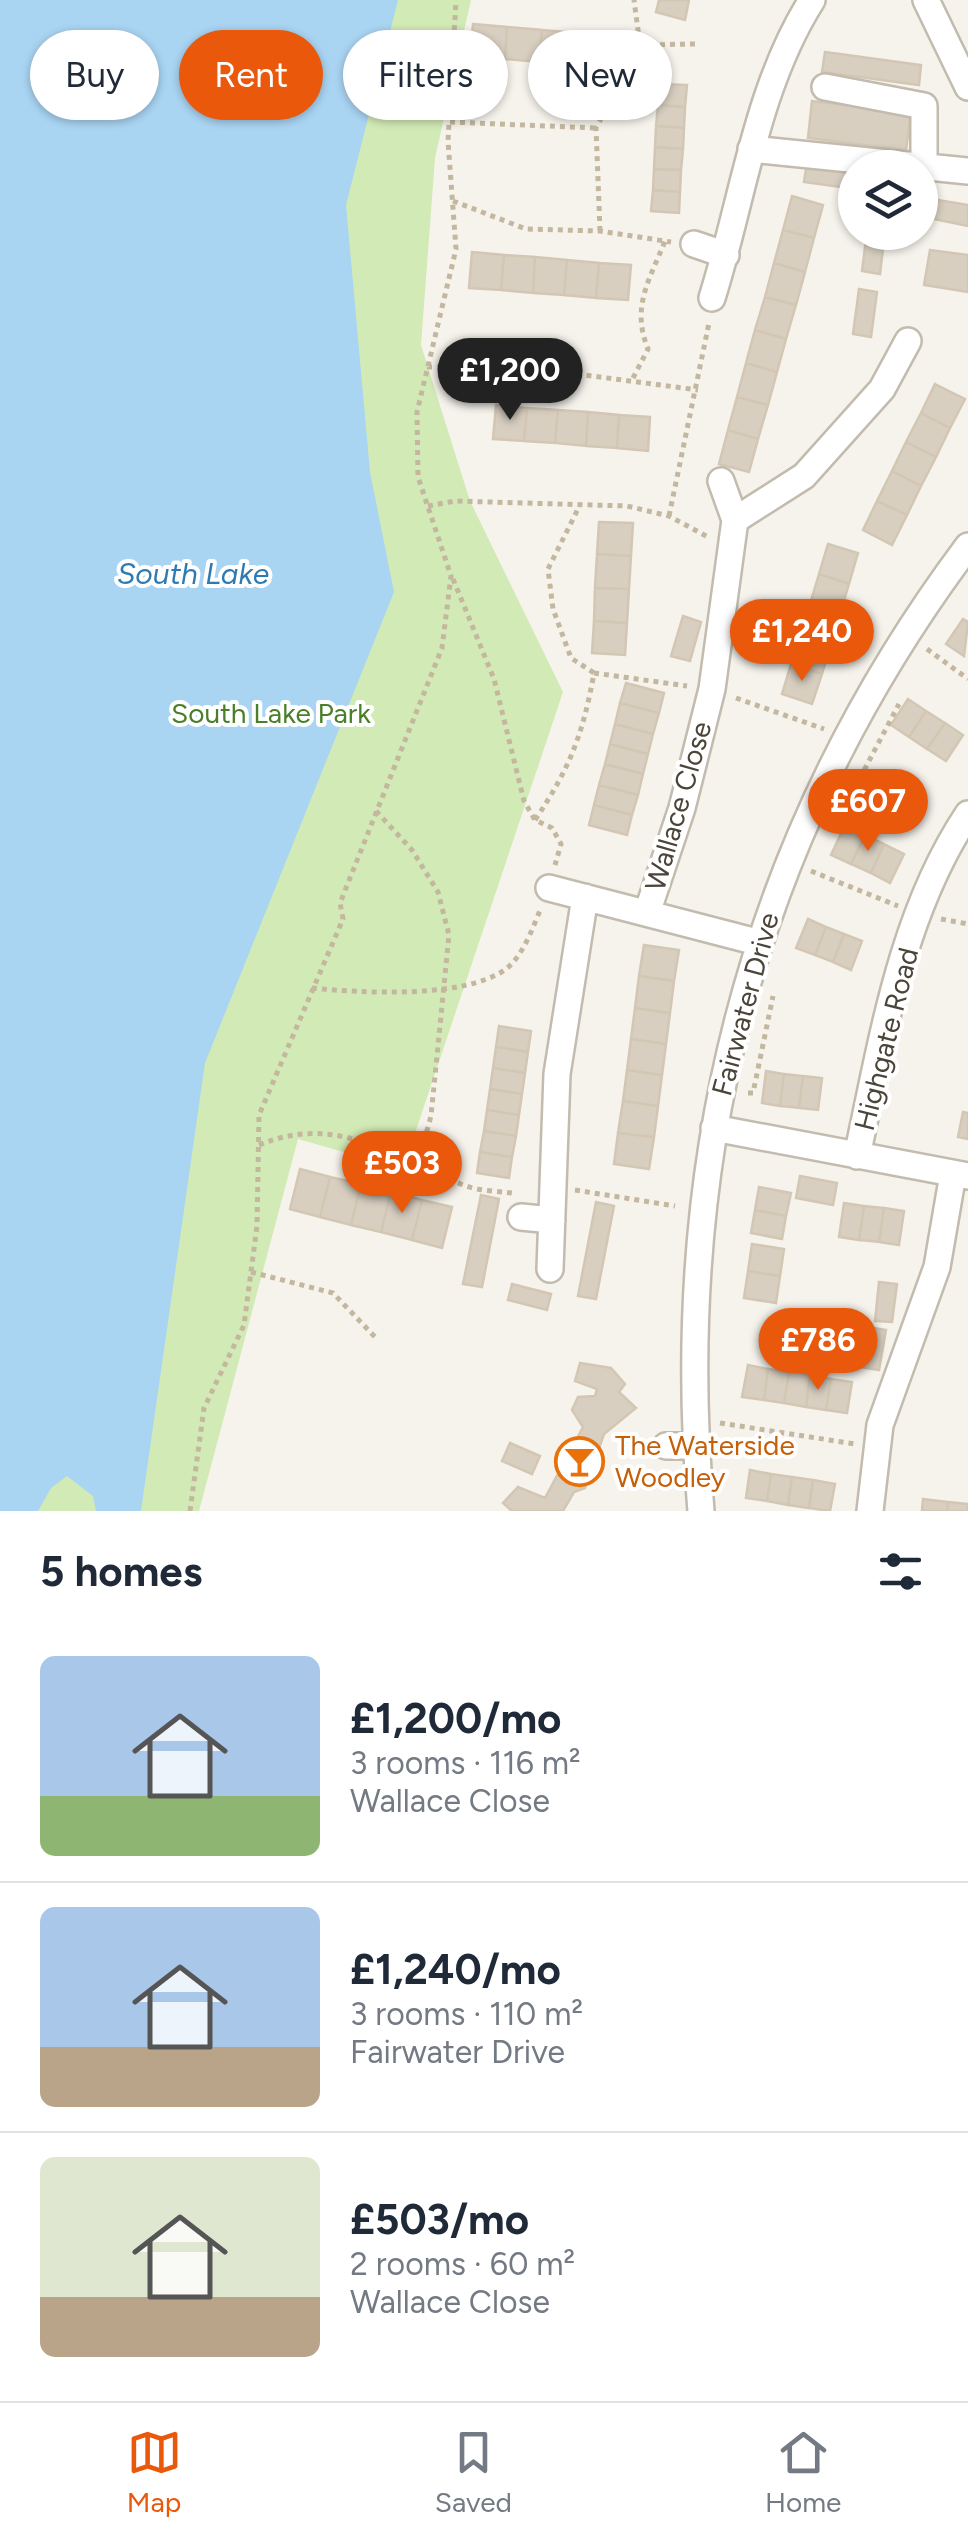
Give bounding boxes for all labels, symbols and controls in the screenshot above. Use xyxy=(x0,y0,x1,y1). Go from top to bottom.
chip: Buy xyxy=(30,30,159,120)
chip: Rent xyxy=(179,30,323,120)
chip: Filters xyxy=(343,30,508,120)
chip: New xyxy=(528,30,672,120)
map controls xyxy=(838,150,938,250)
button: layers xyxy=(838,150,938,250)
pin: £1,200 xyxy=(429,338,591,423)
text: £1,200 xyxy=(460,351,560,389)
water label: South Lake xyxy=(117,555,269,592)
pin: £1,240 xyxy=(721,599,883,684)
text: £1,240 xyxy=(752,612,852,650)
park label: South Lake Park xyxy=(171,696,371,730)
street label: Wallace Close xyxy=(638,717,718,895)
pin: £607 xyxy=(809,769,927,854)
text: £607 xyxy=(830,782,906,820)
street label: Fairwater Drive xyxy=(704,909,786,1099)
street label: Highgate Road xyxy=(847,944,925,1134)
pin: £503 xyxy=(343,1131,461,1216)
text: £503 xyxy=(364,1144,440,1182)
pin: £786 xyxy=(759,1308,877,1393)
text: £786 xyxy=(781,1321,855,1359)
place label: The Waterside Woodley xyxy=(615,1428,795,1494)
bar icon: The Waterside Woodley xyxy=(554,1435,606,1487)
icon: filters xyxy=(873,1544,928,1599)
text: 5 homes xyxy=(40,1546,202,1597)
text: £1,200/mo xyxy=(350,1693,561,1744)
icon: home xyxy=(120,1696,240,1816)
text: 3 rooms · 116 m² xyxy=(350,1744,581,1782)
text: Wallace Close xyxy=(350,1782,550,1820)
text: £1,240/mo xyxy=(350,1944,561,1995)
icon: home xyxy=(120,1947,240,2067)
text: 3 rooms · 110 m² xyxy=(350,1995,583,2033)
text: Fairwater Drive xyxy=(350,2033,565,2071)
text: £503/mo xyxy=(350,2194,529,2245)
icon: home xyxy=(120,2197,240,2317)
text: 2 rooms · 60 m² xyxy=(350,2245,575,2283)
text: Wallace Close xyxy=(350,2283,550,2321)
tab: Map xyxy=(127,2425,182,2519)
tab: Saved xyxy=(435,2425,512,2519)
tab: Home xyxy=(765,2425,841,2519)

